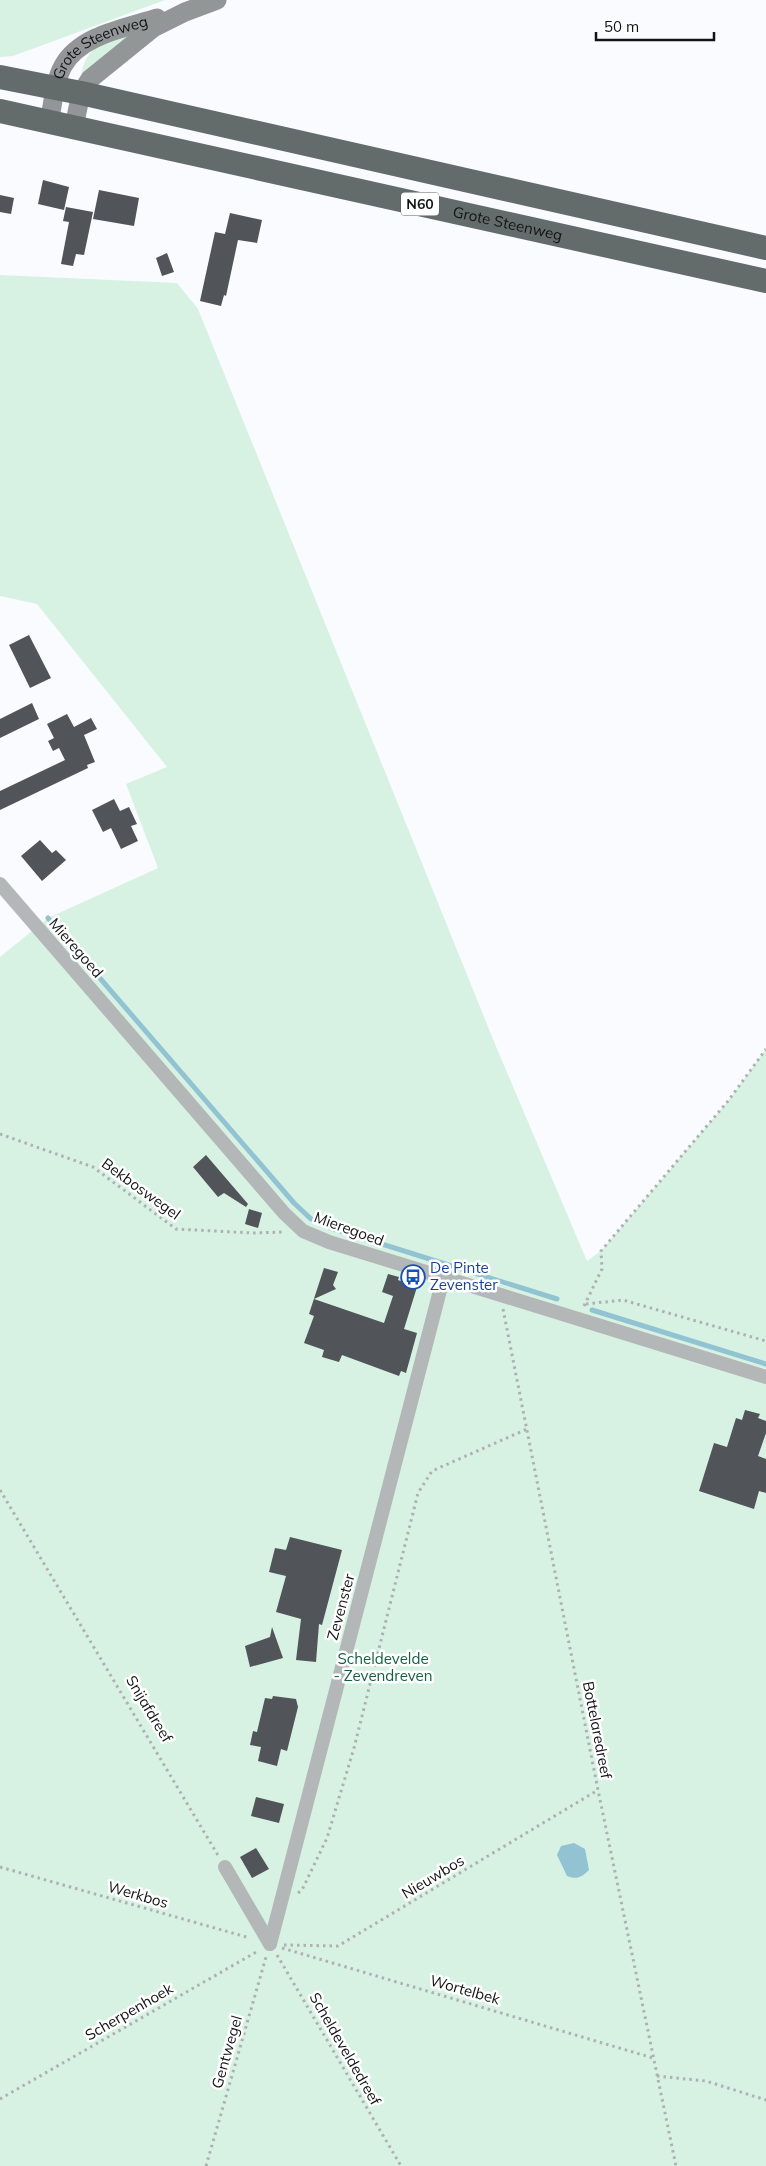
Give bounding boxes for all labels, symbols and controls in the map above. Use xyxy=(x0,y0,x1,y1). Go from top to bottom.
scale bar xyxy=(596,10,714,42)
street label: Grote Steenweg xyxy=(48,11,150,82)
text: 50 m xyxy=(604,17,639,36)
road number: N60 xyxy=(401,192,439,215)
street label: Grote Steenweg xyxy=(451,202,564,245)
street label: Mieregoed xyxy=(45,914,107,981)
street label: Bekboswegel xyxy=(98,1154,184,1224)
street label: Mieregoed xyxy=(312,1207,387,1250)
place label: De Pinte Zevenster xyxy=(430,1258,498,1294)
bus stop icon: De Pinte Zevenster xyxy=(400,1264,426,1290)
street label: Zevenster xyxy=(323,1571,359,1642)
park label: Scheldevelde - Zevendreven xyxy=(333,1649,433,1685)
street label: Snijafdreef xyxy=(122,1672,177,1747)
street label: Bottelaredreef xyxy=(579,1680,616,1781)
street label: Nieuwbos xyxy=(398,1850,467,1903)
street label: Werkbos xyxy=(106,1877,171,1912)
street label: Wortelbek xyxy=(428,1970,503,2009)
street label: Scherpenhoek xyxy=(81,1979,176,2044)
street label: Scheldeveldedreef xyxy=(305,1989,386,2109)
street label: Gentwegel xyxy=(207,2013,246,2091)

